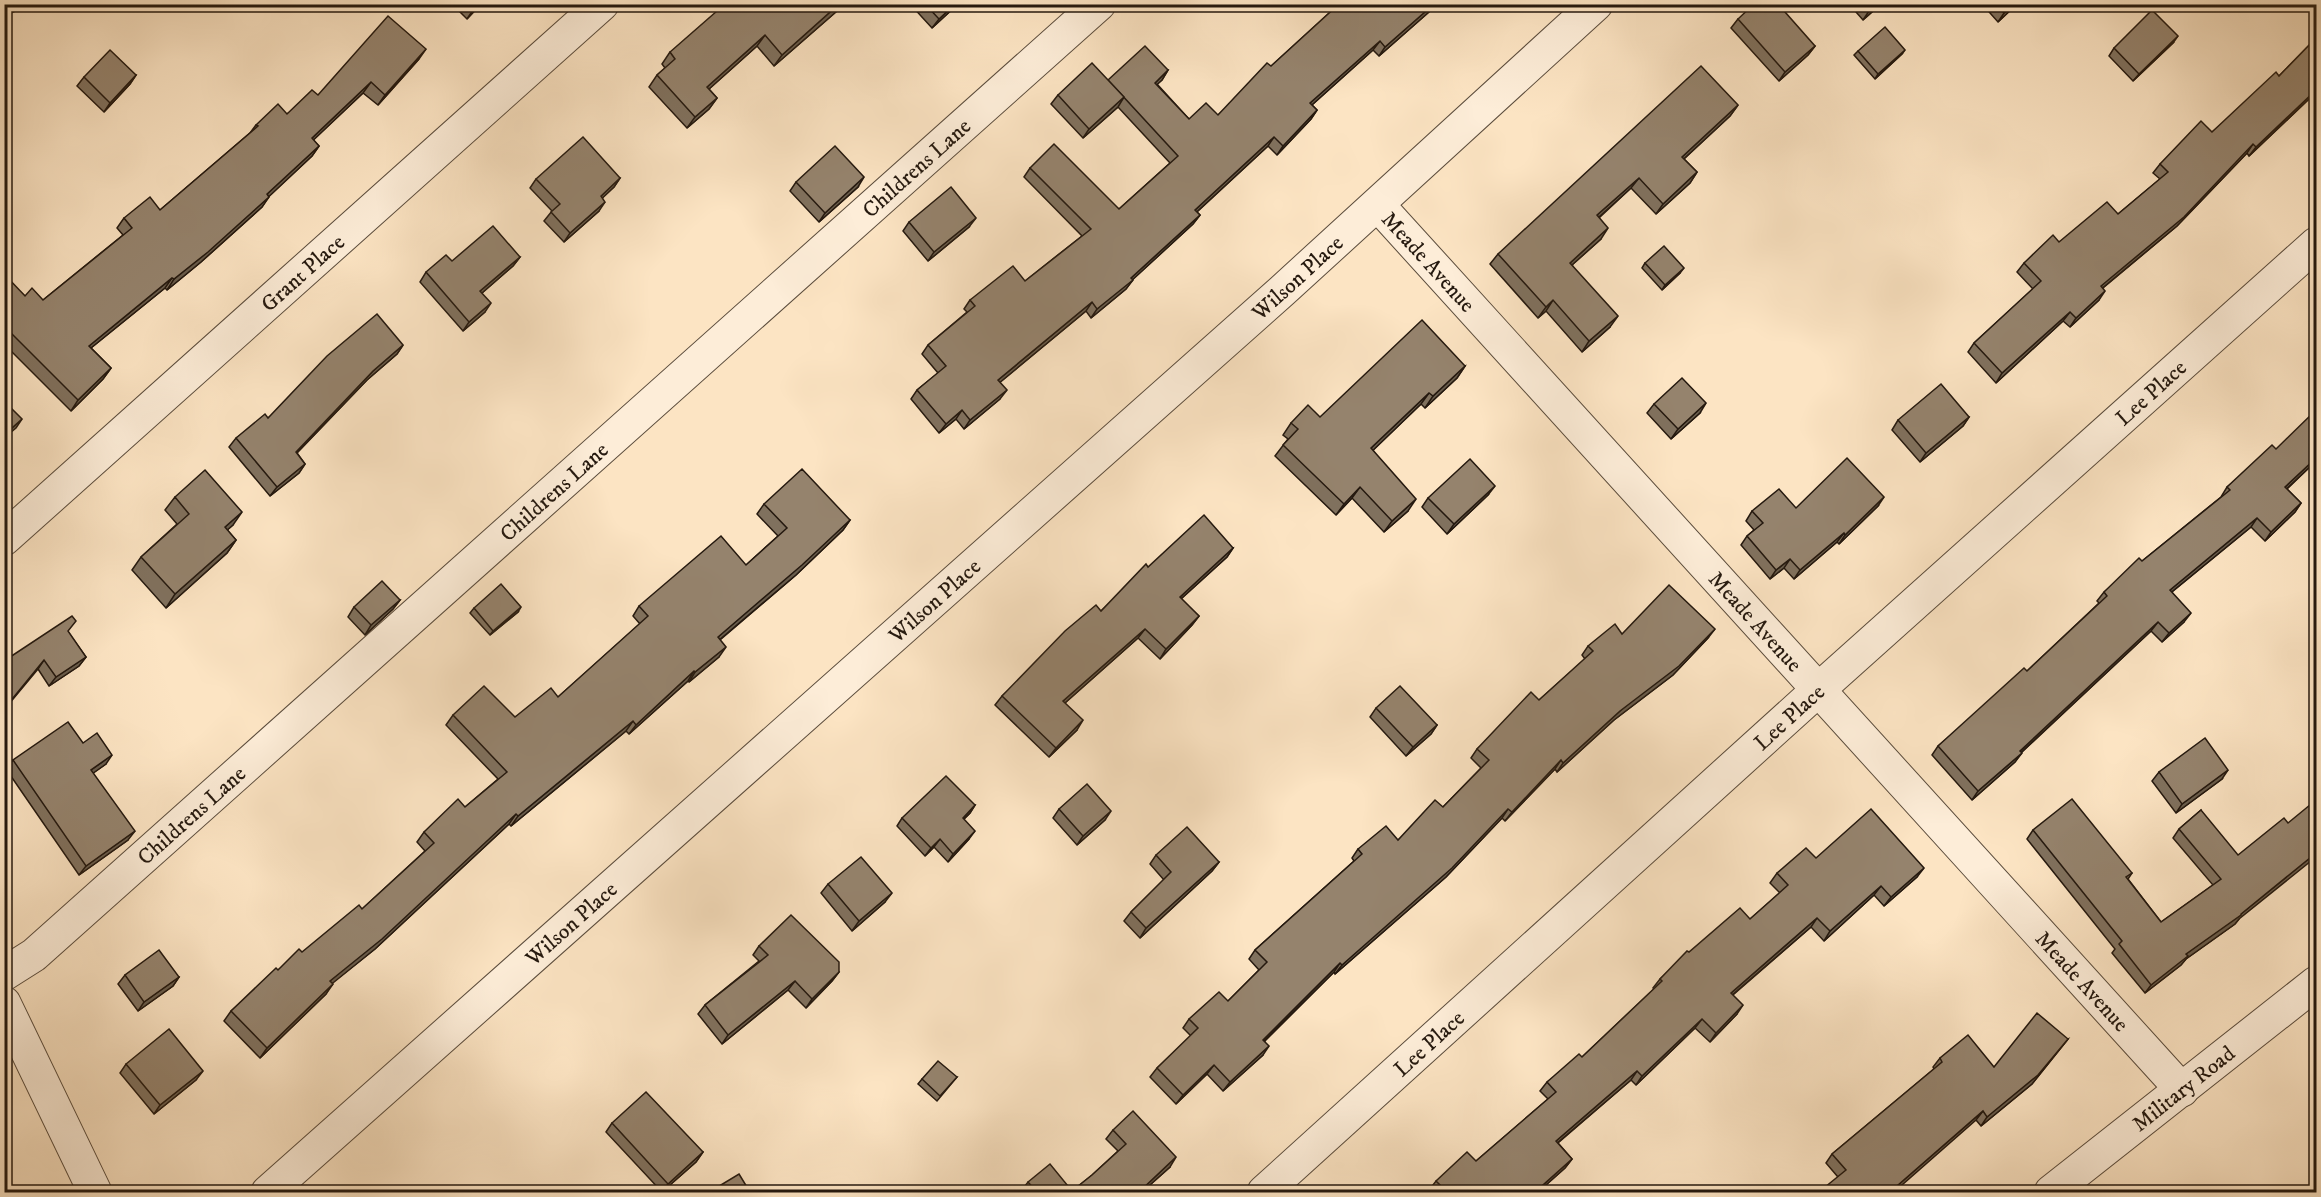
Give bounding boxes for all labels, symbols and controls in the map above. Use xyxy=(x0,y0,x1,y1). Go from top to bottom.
street label: Childrens Lane xyxy=(857,113,977,224)
street label: Meade Avenue xyxy=(1375,206,1481,318)
street label: Grant Place xyxy=(256,229,351,318)
street label: Wilson Place xyxy=(1246,230,1349,327)
street label: Lee Place xyxy=(2110,355,2193,432)
street label: Childrens Lane xyxy=(495,437,614,548)
street label: Wilson Place xyxy=(883,553,987,650)
street label: Meade Avenue xyxy=(1702,566,1807,678)
street label: Lee Place xyxy=(1749,679,1831,757)
street label: Childrens Lane xyxy=(132,761,252,871)
street label: Wilson Place xyxy=(519,876,623,973)
street label: Meade Avenue xyxy=(2029,926,2134,1038)
street label: Lee Place xyxy=(1389,1005,1470,1083)
street label: Military Road xyxy=(2127,1040,2241,1138)

